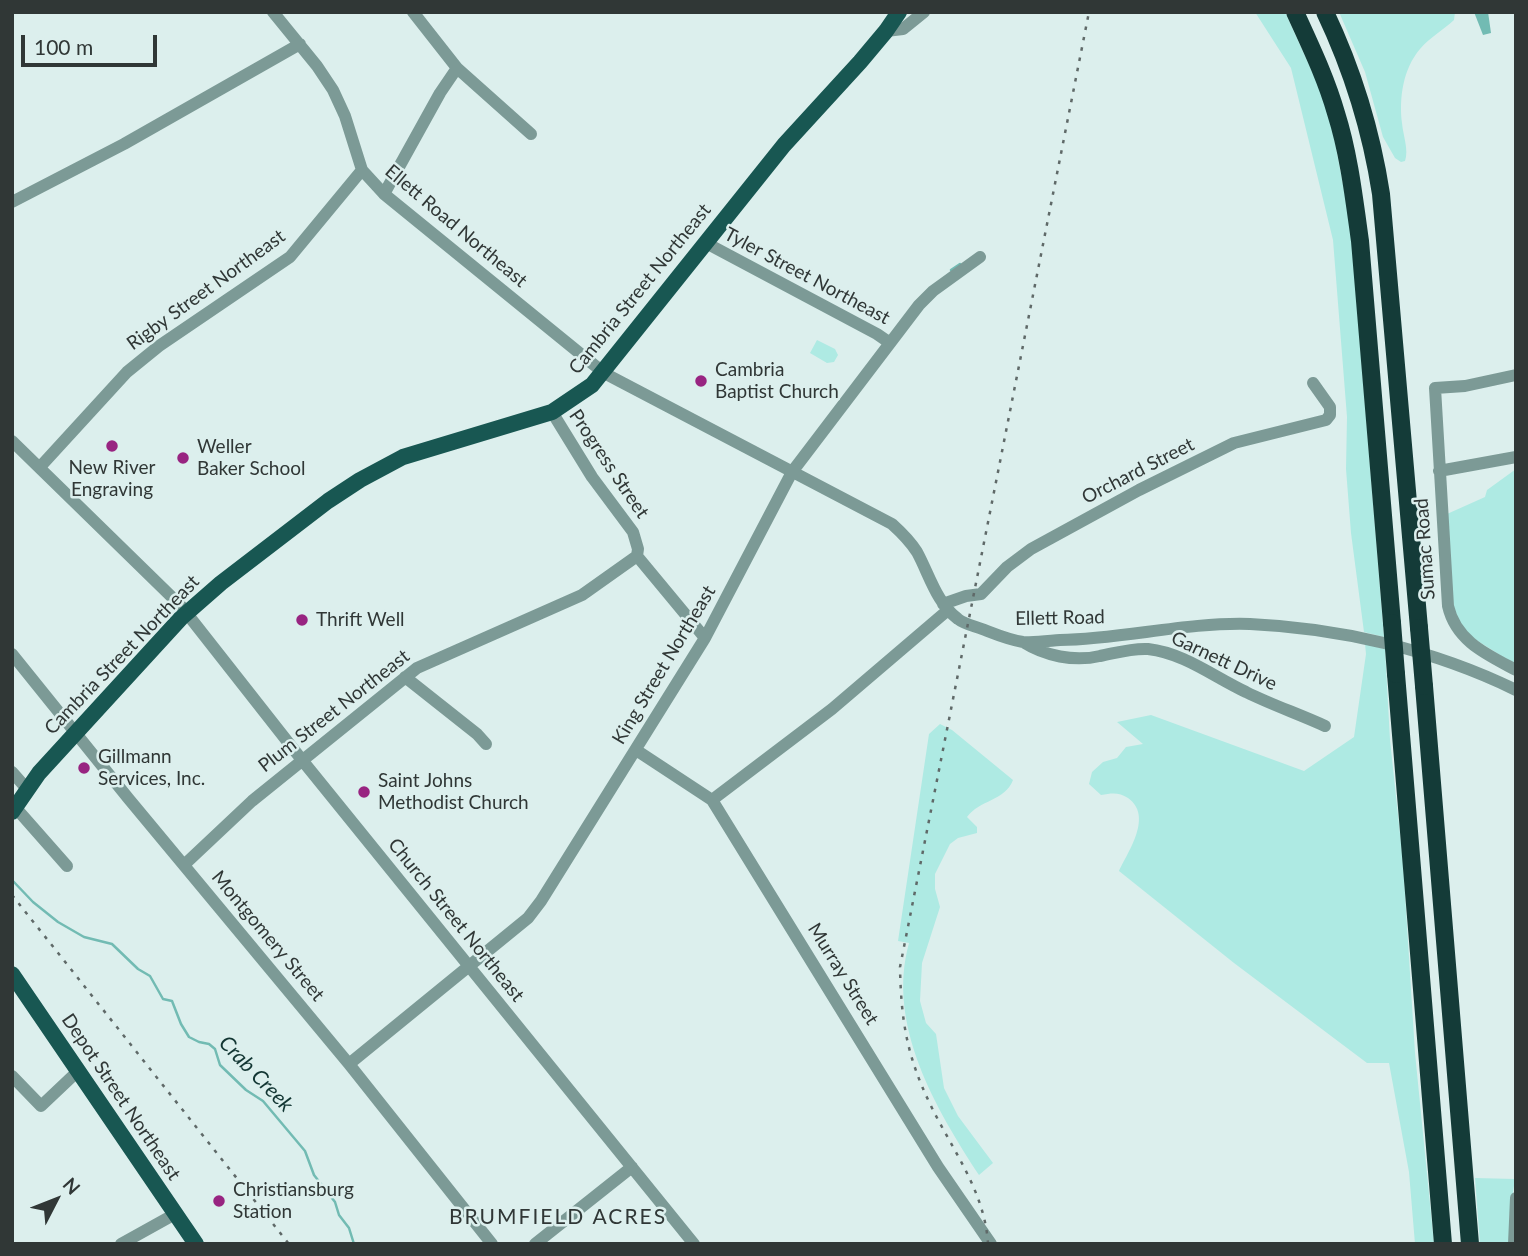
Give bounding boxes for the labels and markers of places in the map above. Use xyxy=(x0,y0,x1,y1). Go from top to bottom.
place label: Cambria Baptist Church xyxy=(715,359,839,403)
marker: Cambria Baptist Church xyxy=(693,373,709,389)
place label: Weller Baker School xyxy=(197,436,305,480)
marker: New River Engraving xyxy=(104,438,120,454)
marker: Weller Baker School xyxy=(175,450,191,466)
place label: New River Engraving xyxy=(69,457,155,501)
place label: Thrift Well xyxy=(316,609,405,631)
marker: Thrift Well xyxy=(294,612,310,628)
place label: Gillmann Services, Inc. xyxy=(98,746,205,790)
marker: Gillmann Services, Inc. xyxy=(76,760,92,776)
place label: Saint Johns Methodist Church xyxy=(378,770,529,814)
marker: Saint Johns Methodist Church xyxy=(356,784,372,800)
place label: Christiansburg Station xyxy=(233,1179,354,1223)
marker: Christiansburg Station xyxy=(211,1193,227,1209)

